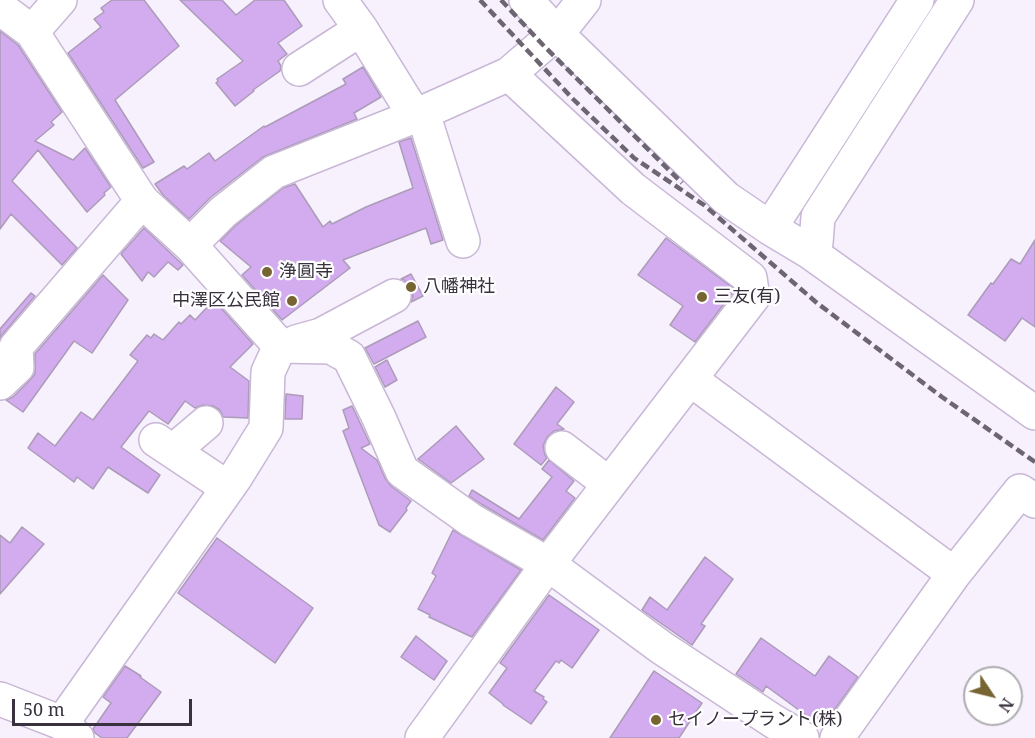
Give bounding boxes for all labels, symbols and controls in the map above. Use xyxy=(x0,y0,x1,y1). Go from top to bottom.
place label: 浄圓寺 xyxy=(279,261,333,283)
marker: 浄圓寺 xyxy=(260,265,274,279)
place label: 八幡神社 xyxy=(423,276,495,298)
marker: 八幡神社 xyxy=(404,280,418,294)
place label: 三友(有) xyxy=(714,286,780,308)
place label: 中澤区公民館 xyxy=(172,290,280,312)
marker: 三友(有) xyxy=(695,290,709,304)
marker: 中澤区公民館 xyxy=(285,294,299,308)
north arrow xyxy=(963,666,1023,726)
scale bar xyxy=(15,687,195,725)
text: N xyxy=(993,694,1019,717)
text: 50 m xyxy=(23,697,65,721)
place label: セイノープラント(株) xyxy=(668,709,842,731)
marker: セイノープラント(株) xyxy=(649,713,663,727)

